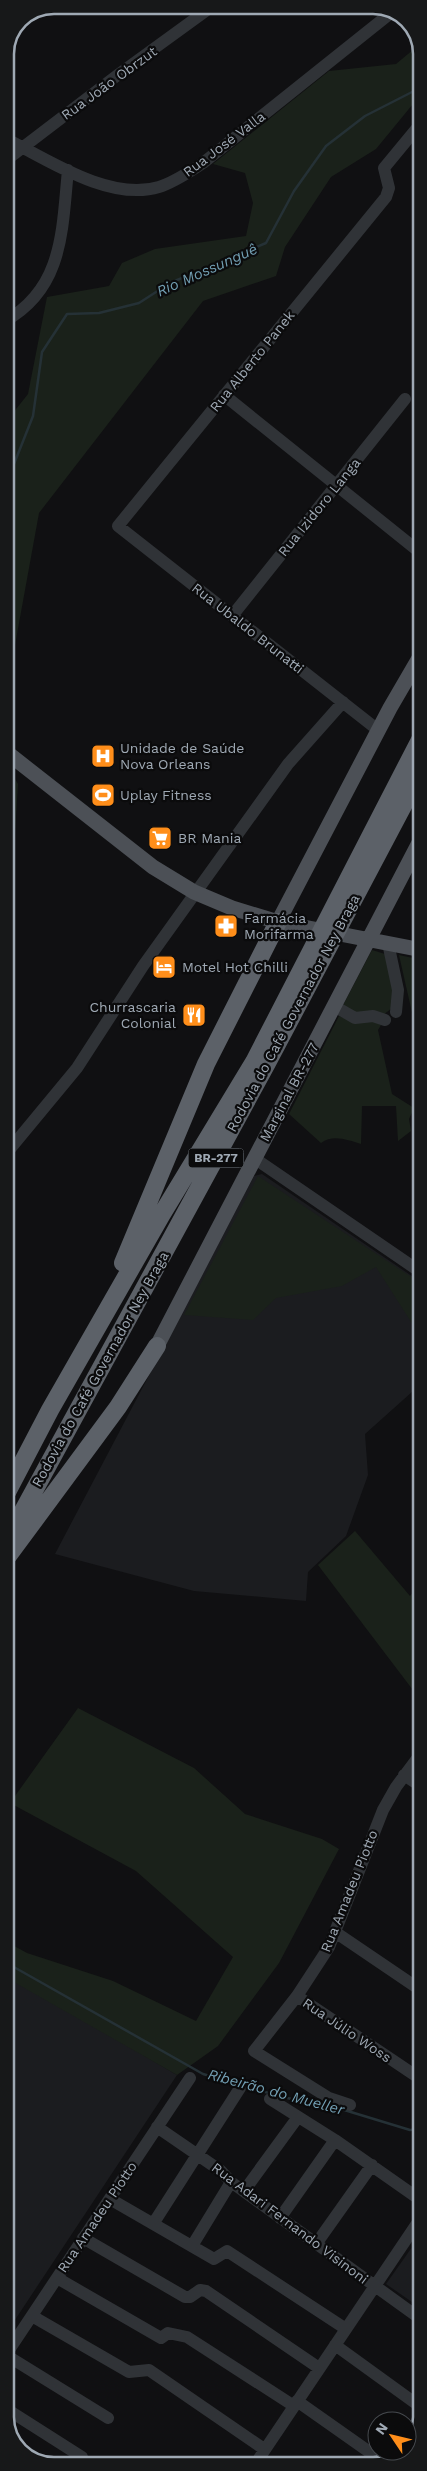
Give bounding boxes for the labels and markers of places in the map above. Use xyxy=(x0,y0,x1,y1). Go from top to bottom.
place label: Unidade de Saúde Nova Orleans xyxy=(120,740,244,772)
hospital icon: Unidade de Saúde Nova Orleans xyxy=(90,743,116,769)
sports icon: Uplay Fitness xyxy=(90,782,116,808)
place label: Uplay Fitness xyxy=(120,787,212,803)
supermarket icon: BR Mania xyxy=(147,825,173,851)
place label: BR Mania xyxy=(178,830,241,846)
place label: Farmácia Morifarma xyxy=(244,910,314,942)
pharmacy icon: Farmácia Morifarma xyxy=(213,913,239,939)
hotel icon: Motel Hot Chilli xyxy=(151,954,177,980)
place label: Motel Hot Chilli xyxy=(182,959,288,975)
place label: Churrascaria Colonial xyxy=(89,999,177,1031)
restaurant icon: Churrascaria Colonial xyxy=(181,1002,207,1028)

